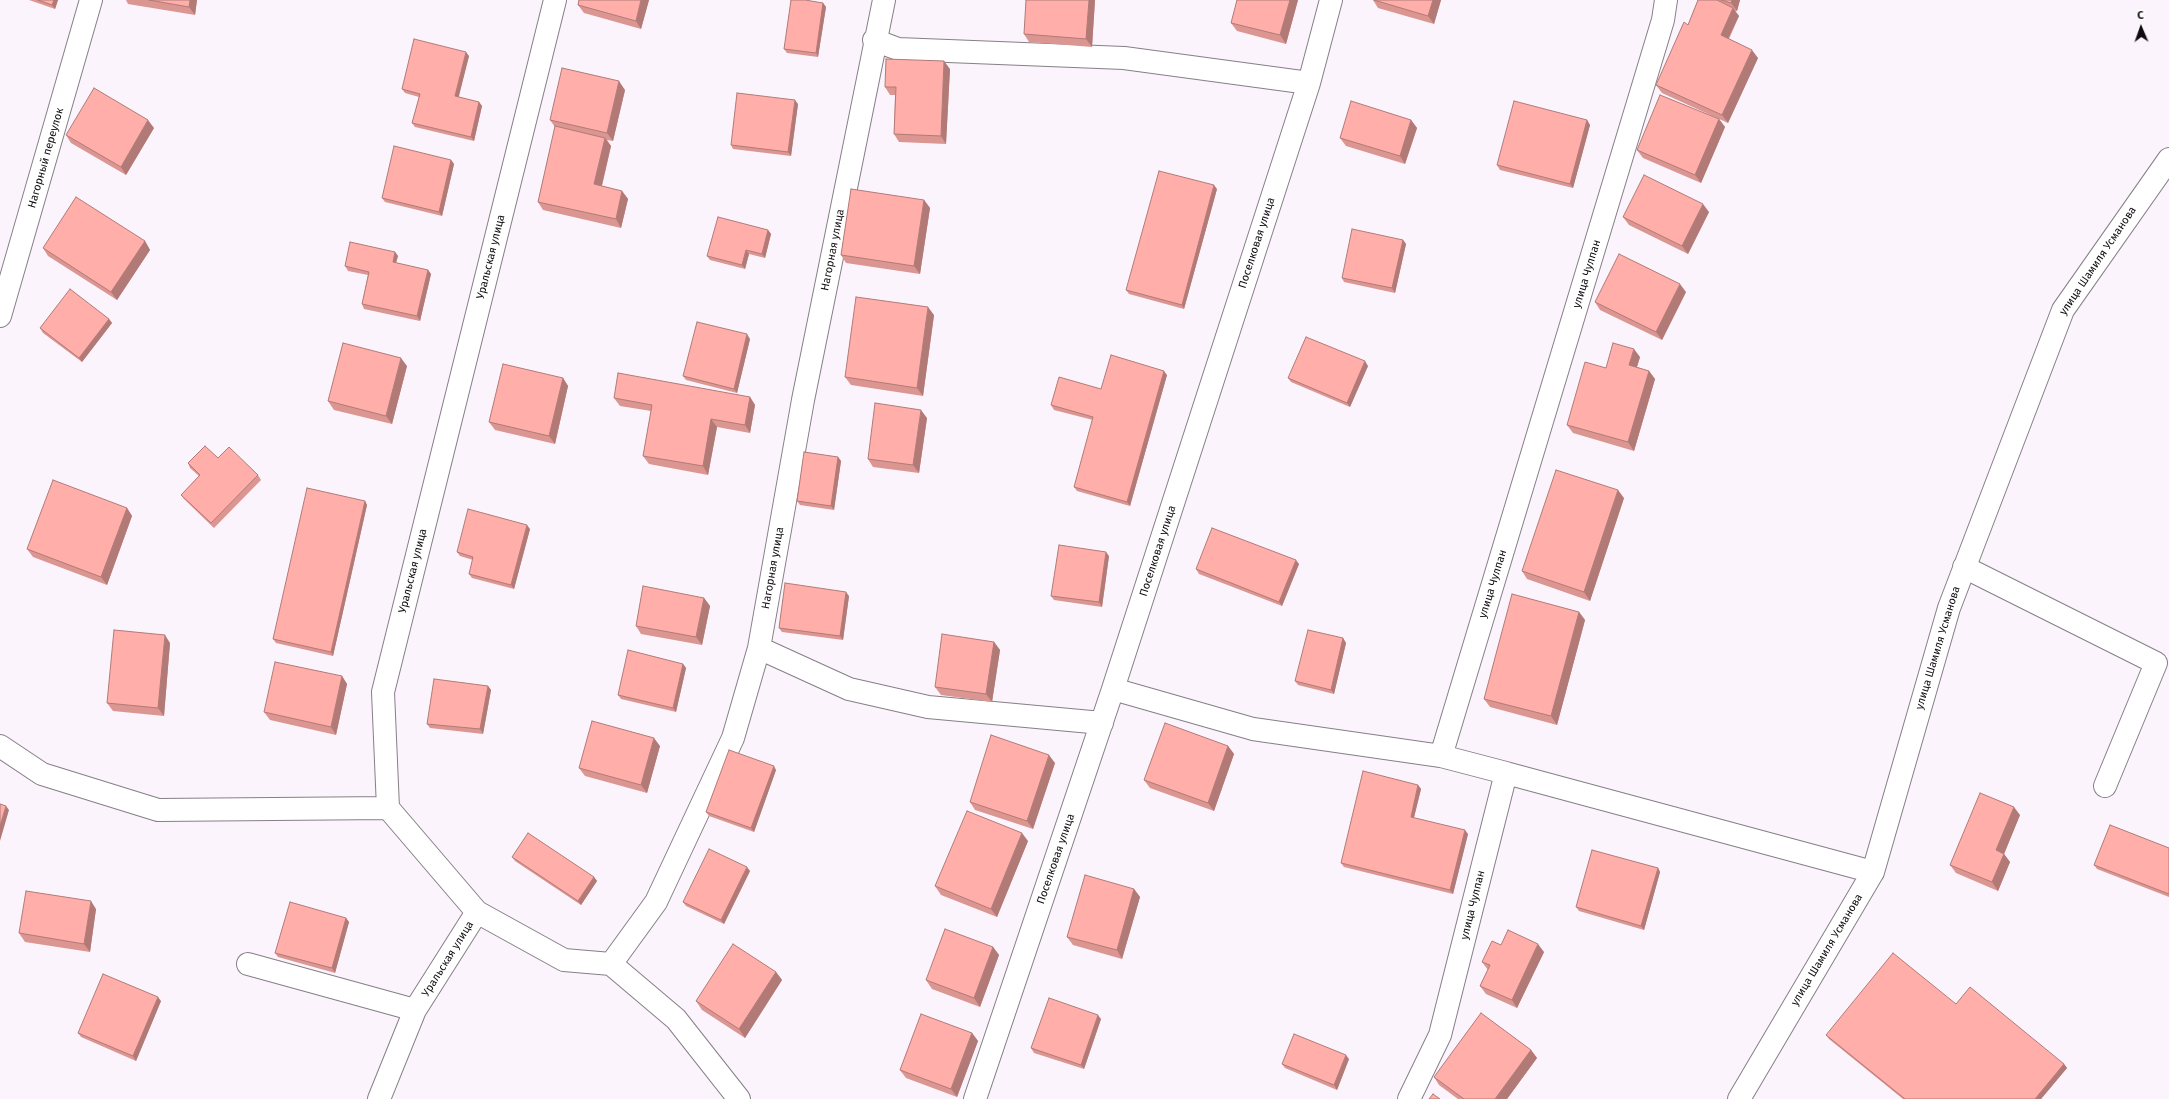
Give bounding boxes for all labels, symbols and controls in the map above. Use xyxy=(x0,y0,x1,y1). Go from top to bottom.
north arrow xyxy=(2121,8,2161,48)
text: С xyxy=(2137,9,2144,22)
street label: Нагорный переулок xyxy=(25,106,67,210)
street label: Поселковая улица xyxy=(1236,196,1278,290)
street label: улица Шамиля Усманова xyxy=(2057,204,2139,318)
street label: Нагорная улица xyxy=(819,208,847,292)
street label: Уральская улица xyxy=(474,213,508,301)
street label: улица Чулпан xyxy=(1570,238,1604,310)
street label: Поселковая улица xyxy=(1137,504,1179,598)
street label: Нагорная улица xyxy=(759,526,787,610)
street label: Уральская улица xyxy=(396,527,430,615)
street label: улица Чулпан xyxy=(1476,548,1510,620)
street label: улица Шамиля Усманова xyxy=(1913,585,1963,711)
street label: Поселковая улица xyxy=(1034,812,1078,906)
street label: улица Чулпан xyxy=(1458,869,1488,941)
street label: улица Шамиля Усманова xyxy=(1788,892,1866,1008)
street label: Уральская улица xyxy=(419,919,477,999)

